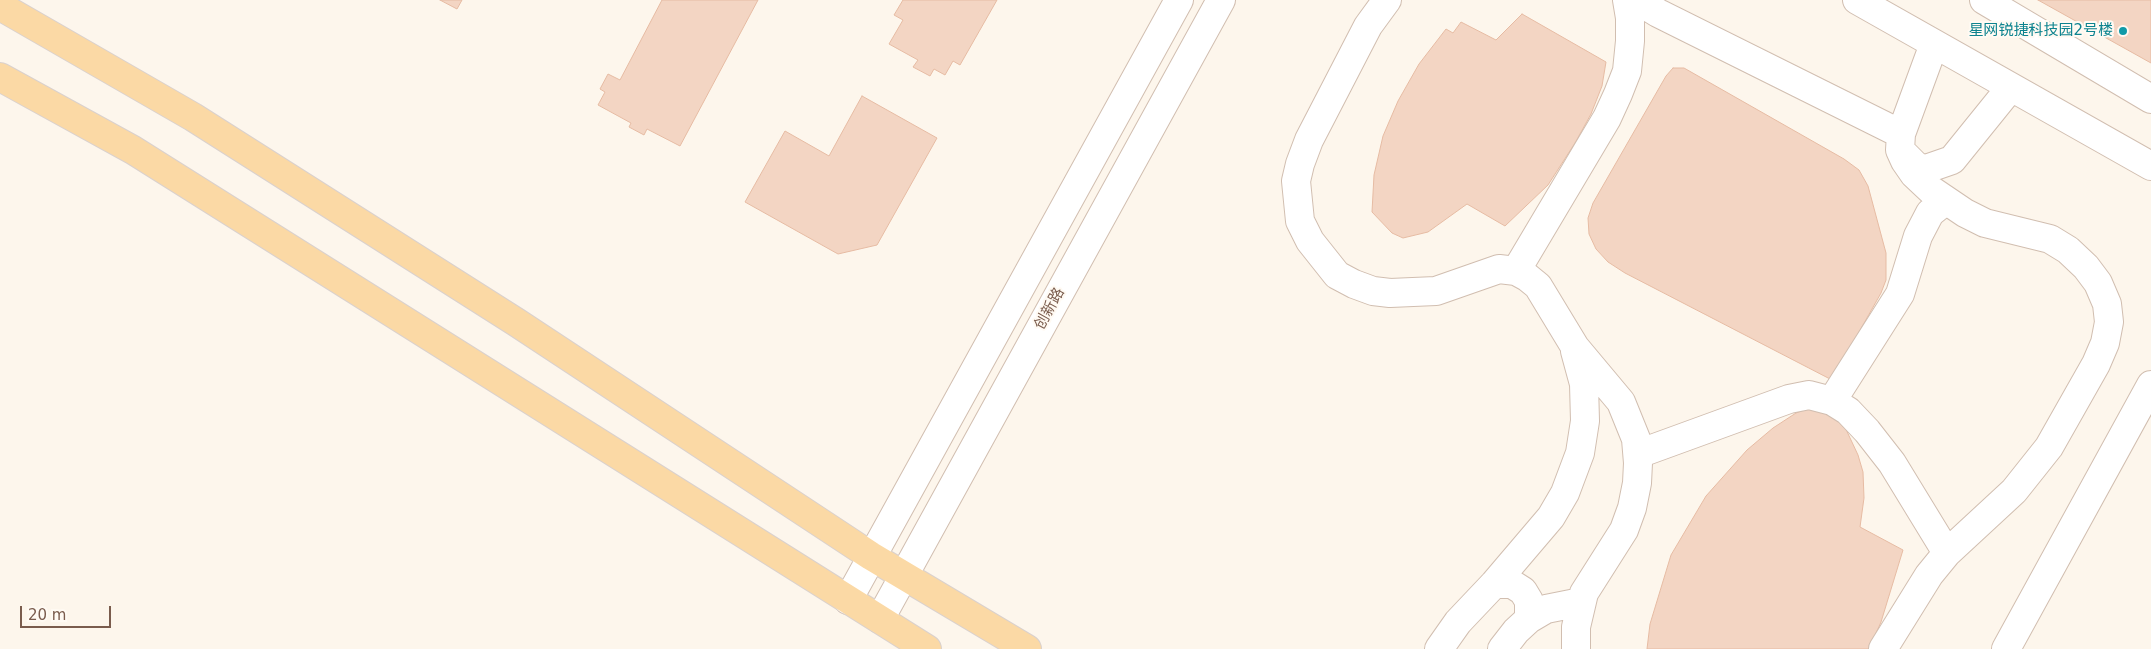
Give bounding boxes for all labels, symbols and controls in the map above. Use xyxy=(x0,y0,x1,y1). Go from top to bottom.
place label: 星网锐捷科技园2号楼 xyxy=(1968,22,2113,40)
marker: 星网锐捷科技园2号楼 xyxy=(2117,25,2129,37)
street label: 创新路 xyxy=(1031,285,1069,333)
scale bar xyxy=(22,596,114,628)
text: 20 m xyxy=(28,606,66,624)

